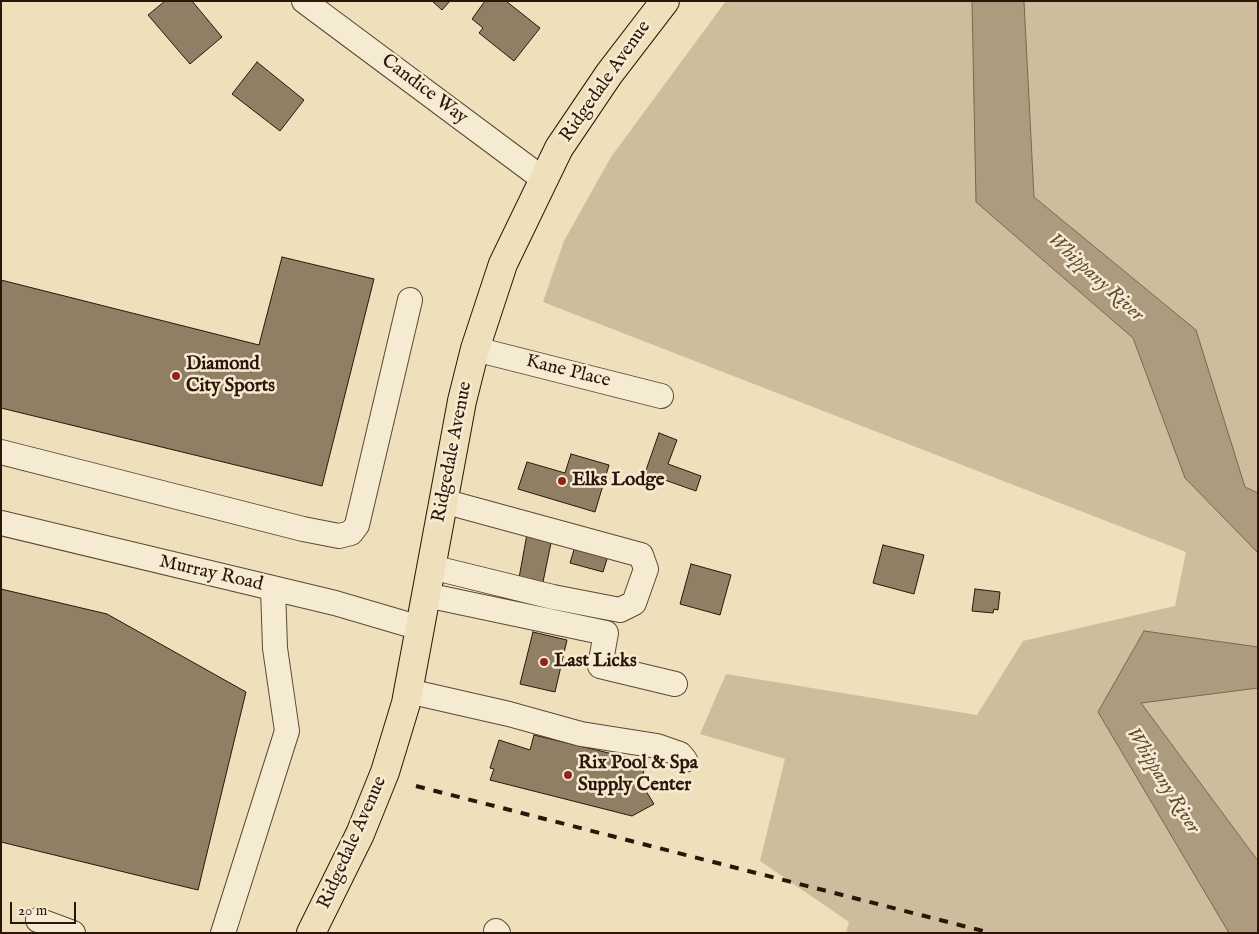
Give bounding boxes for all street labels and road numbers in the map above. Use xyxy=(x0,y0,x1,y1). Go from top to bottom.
street label: Ridgedale Avenue xyxy=(556,17,656,147)
street label: Candice Way xyxy=(376,50,472,130)
street label: Kane Place xyxy=(523,351,613,393)
street label: Ridgedale Avenue xyxy=(428,380,478,524)
street label: Murray Road xyxy=(157,551,265,597)
street label: Ridgedale Avenue xyxy=(314,773,392,913)

